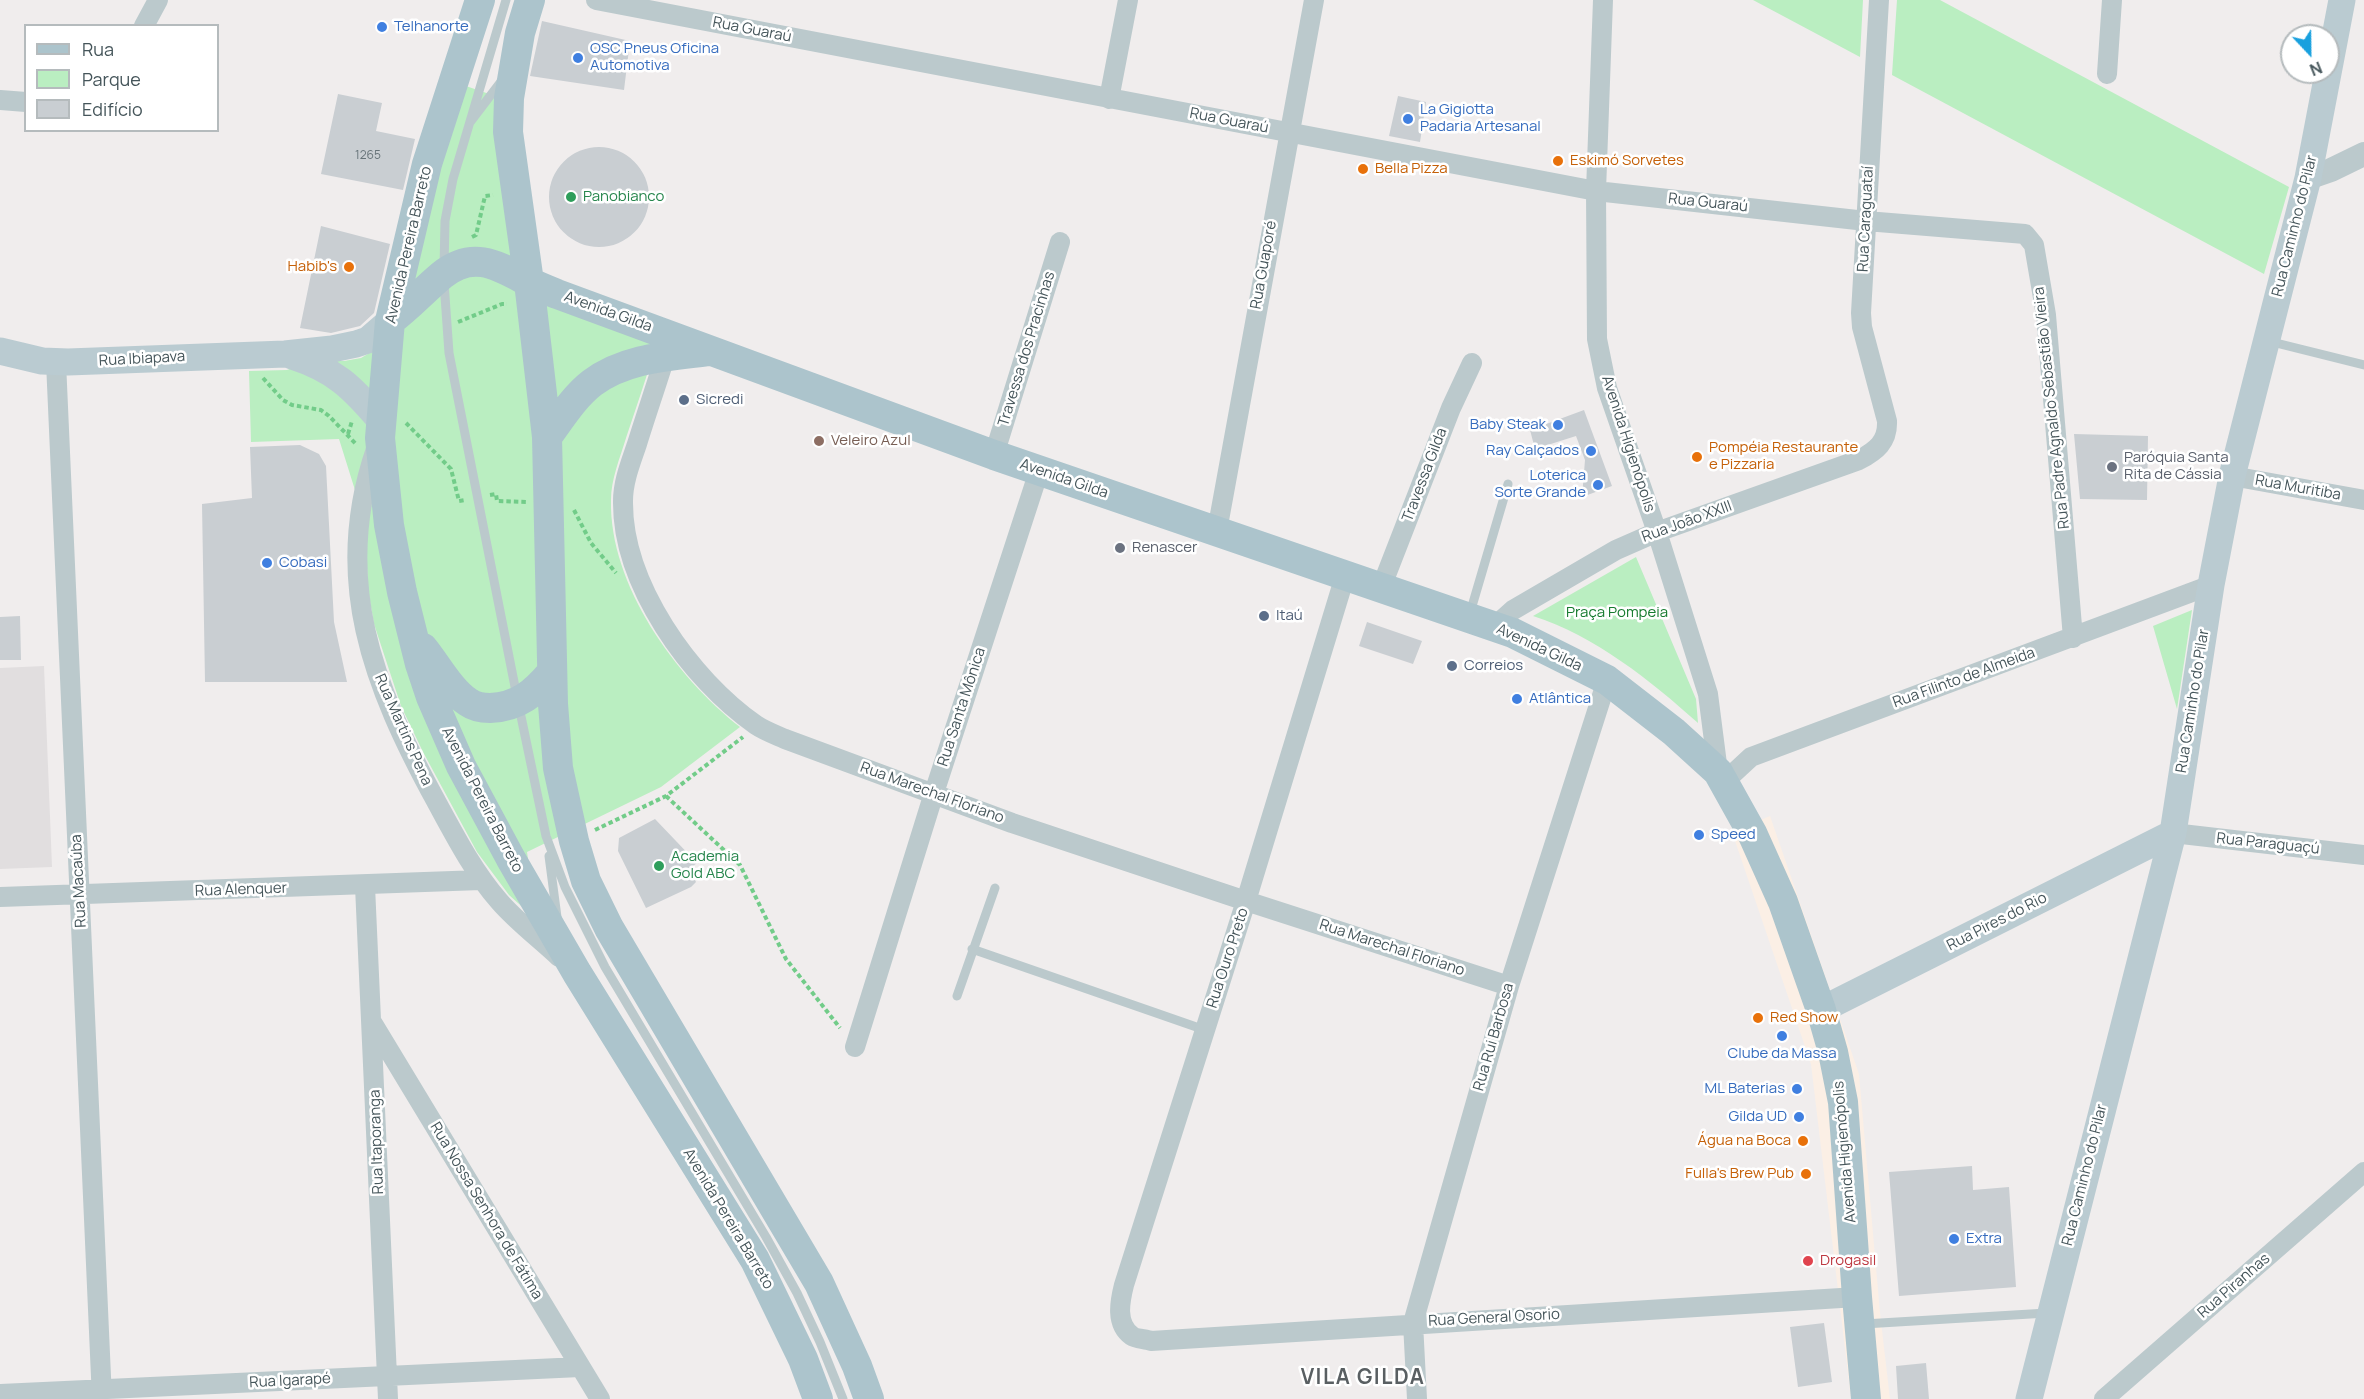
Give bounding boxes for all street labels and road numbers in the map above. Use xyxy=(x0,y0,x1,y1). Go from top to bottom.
street label: Rua Guaraú xyxy=(711,14,793,46)
street label: Rua Guaraú xyxy=(1188,105,1270,137)
street label: Rua Caminho do Pilar xyxy=(2269,153,2321,299)
street label: Avenida Pereira Barreto xyxy=(382,165,436,325)
street label: Rua Caraguataí xyxy=(1854,166,1878,272)
street label: Rua Guaraú xyxy=(1667,190,1749,216)
street label: Rua Guaporé xyxy=(1247,219,1281,311)
street label: Travessa dos Pracinhas xyxy=(995,269,1059,429)
street label: Rua Padre Agnaldo Sebastião Vieira xyxy=(2030,286,2074,530)
street label: Avenida Gilda xyxy=(562,288,654,336)
street label: Rua Ibiapava xyxy=(98,348,186,370)
street label: Avenida Higienópolis xyxy=(1597,373,1659,515)
street label: Travessa Gilda xyxy=(1399,425,1451,525)
street label: Avenida Gilda xyxy=(1017,455,1111,503)
street label: Rua Muritiba xyxy=(2254,472,2342,504)
street label: Rua João XXIII xyxy=(1640,497,1734,547)
street label: Avenida Gilda xyxy=(1493,620,1585,676)
street label: Rua Caminho do Pilar xyxy=(2173,628,2213,774)
street label: Rua Filinto de Almeida xyxy=(1890,644,2038,712)
street label: Rua Santa Mônica xyxy=(934,645,990,769)
street label: Rua Martins Pena xyxy=(370,671,436,789)
street label: Avenida Pereira Barreto xyxy=(438,724,526,876)
street label: Rua Marechal Floriano xyxy=(858,759,1006,827)
street label: Rua Paraguaçú xyxy=(2216,830,2320,858)
street label: Rua Macaúba xyxy=(68,834,90,928)
street label: Rua Alenquer xyxy=(195,879,287,901)
street label: Rua Pires do Rio xyxy=(1944,889,2050,955)
street label: Rua Ouro Preto xyxy=(1203,906,1253,1010)
street label: Rua Marechal Floriano xyxy=(1317,916,1467,980)
street label: Rua Rui Barbosa xyxy=(1470,981,1518,1093)
street label: Avenida Higienópolis xyxy=(1830,1080,1860,1224)
street label: Rua Itaporanga xyxy=(366,1089,388,1195)
street label: Rua Caminho do Pilar xyxy=(2059,1102,2111,1248)
street label: Rua Nossa Senhora de Fátima xyxy=(426,1119,546,1303)
street label: Avenida Pereira Barreto xyxy=(679,1145,777,1293)
street label: Rua Piranhas xyxy=(2194,1250,2274,1322)
street label: Rua General Osorio xyxy=(1428,1306,1560,1330)
street label: Rua Igarapé xyxy=(249,1370,331,1392)

